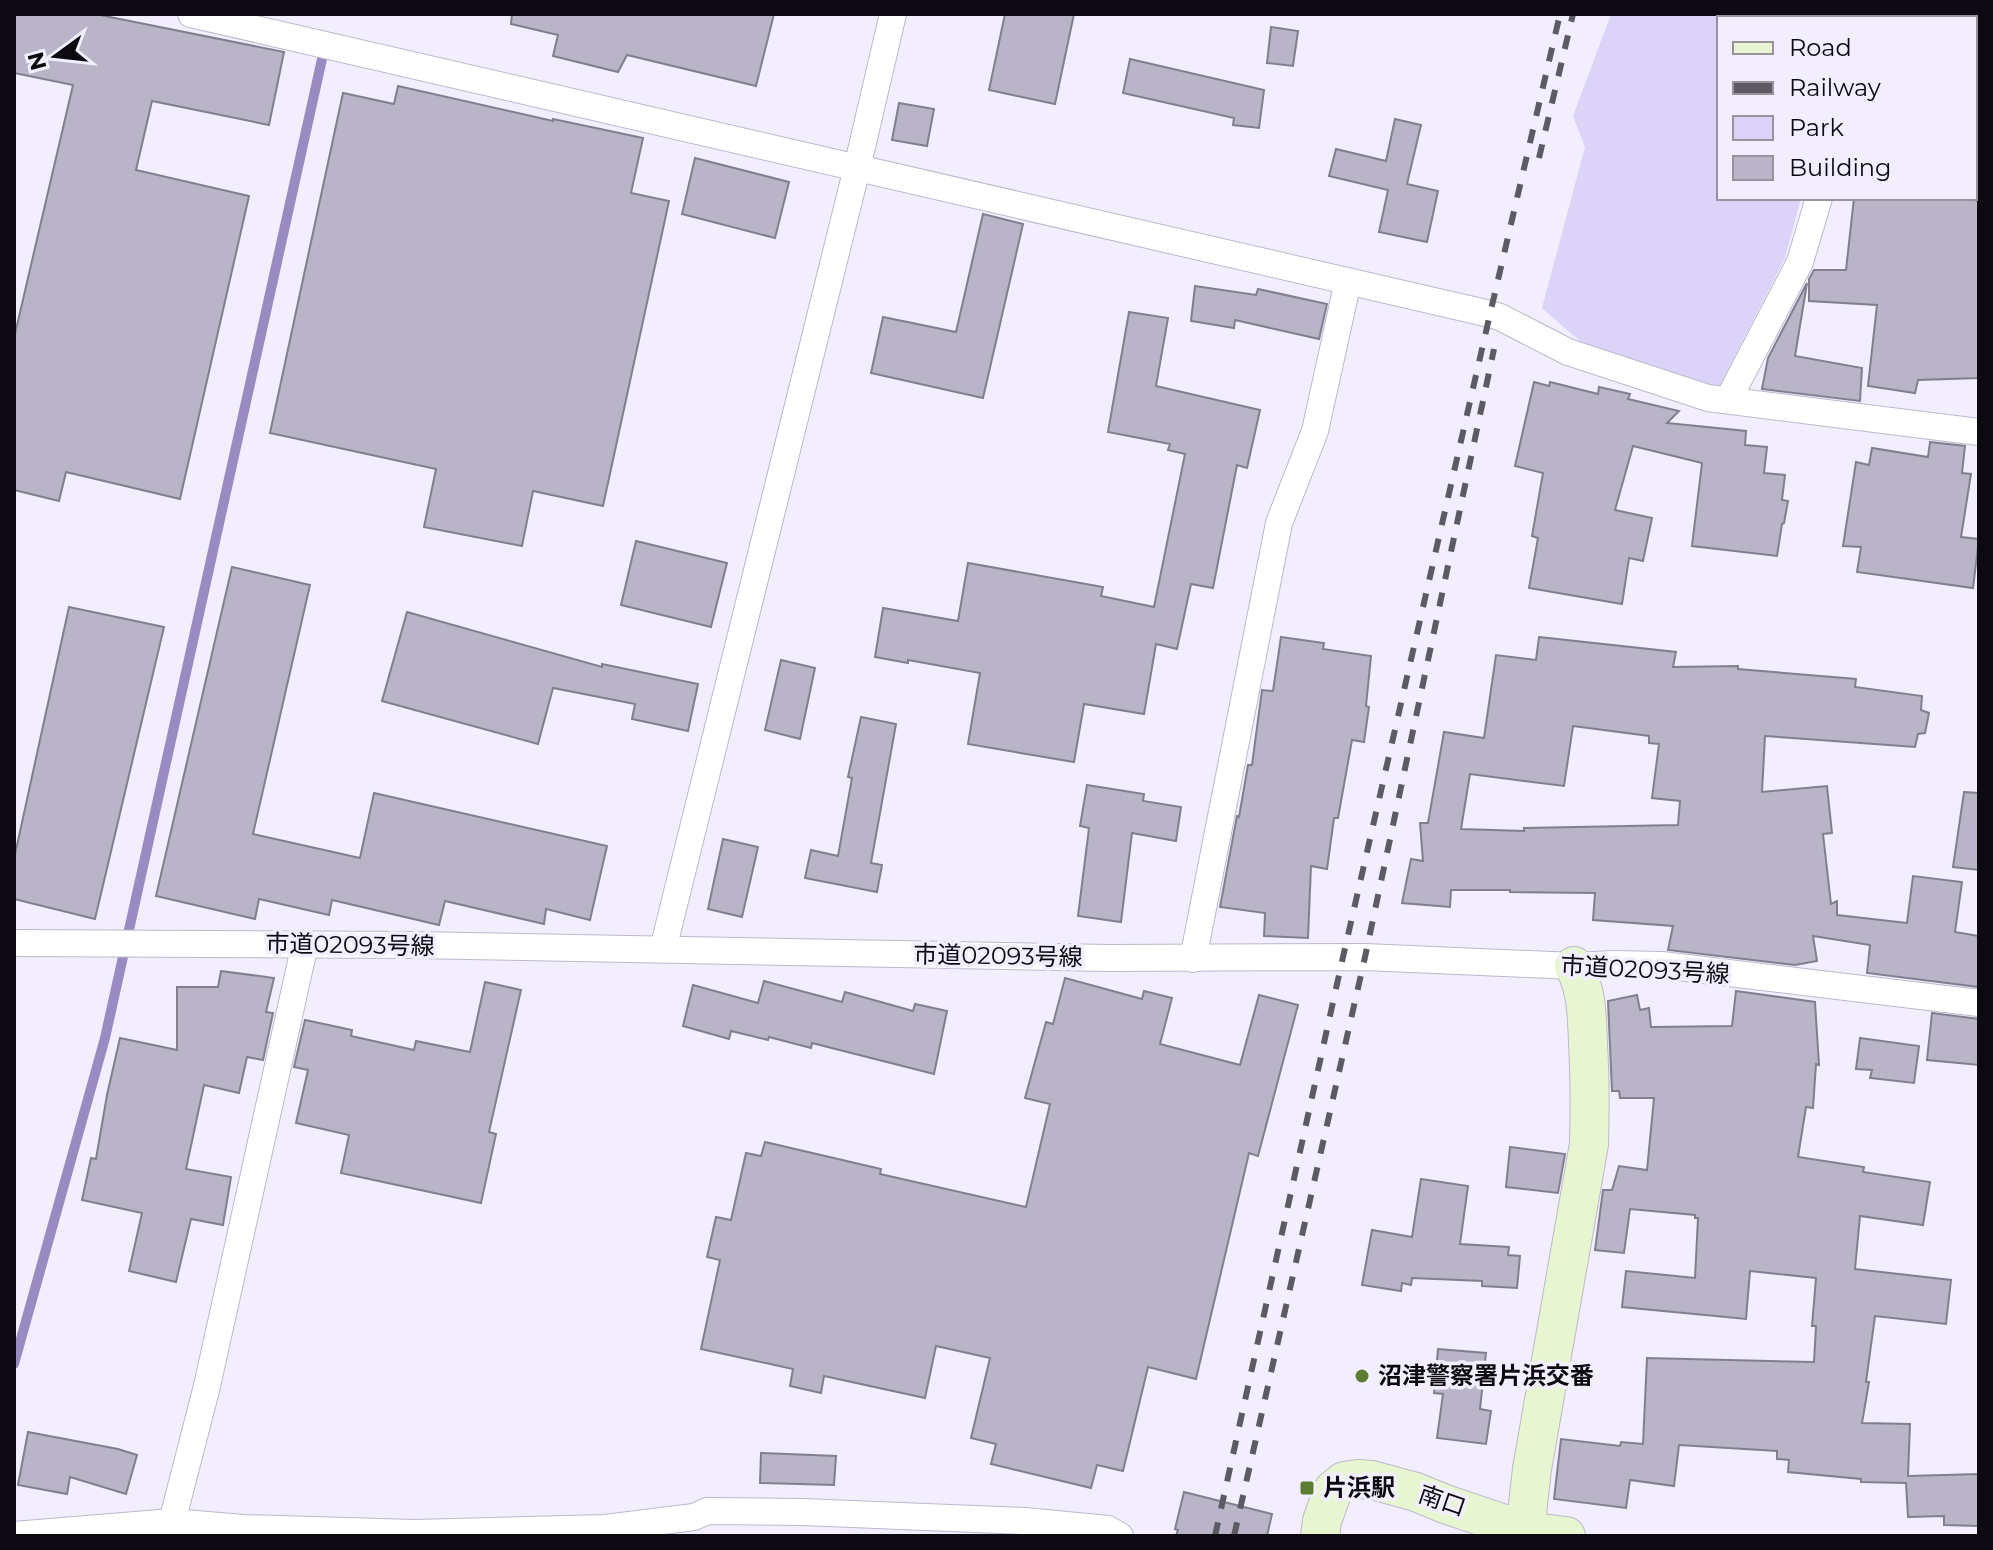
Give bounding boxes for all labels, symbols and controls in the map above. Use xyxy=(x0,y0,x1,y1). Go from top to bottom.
north arrow xyxy=(16,16,96,96)
legend xyxy=(1717,16,1977,200)
text: Road xyxy=(1789,33,1852,62)
text: N xyxy=(22,49,53,73)
text: Railway xyxy=(1789,73,1881,102)
text: Park xyxy=(1789,113,1844,142)
text: Building xyxy=(1789,153,1892,182)
street label: 市道02093号線 xyxy=(265,929,435,960)
street label: 市道02093号線 xyxy=(913,940,1083,971)
street label: 市道02093号線 xyxy=(1560,951,1730,988)
place label: 沼津警察署片浜交番 xyxy=(1378,1361,1594,1390)
marker: 沼津警察署片浜交番 xyxy=(1353,1367,1371,1385)
place label: 片浜駅 xyxy=(1323,1473,1395,1502)
marker: 片浜駅 xyxy=(1298,1479,1316,1497)
street label: 南口 xyxy=(1415,1479,1470,1522)

